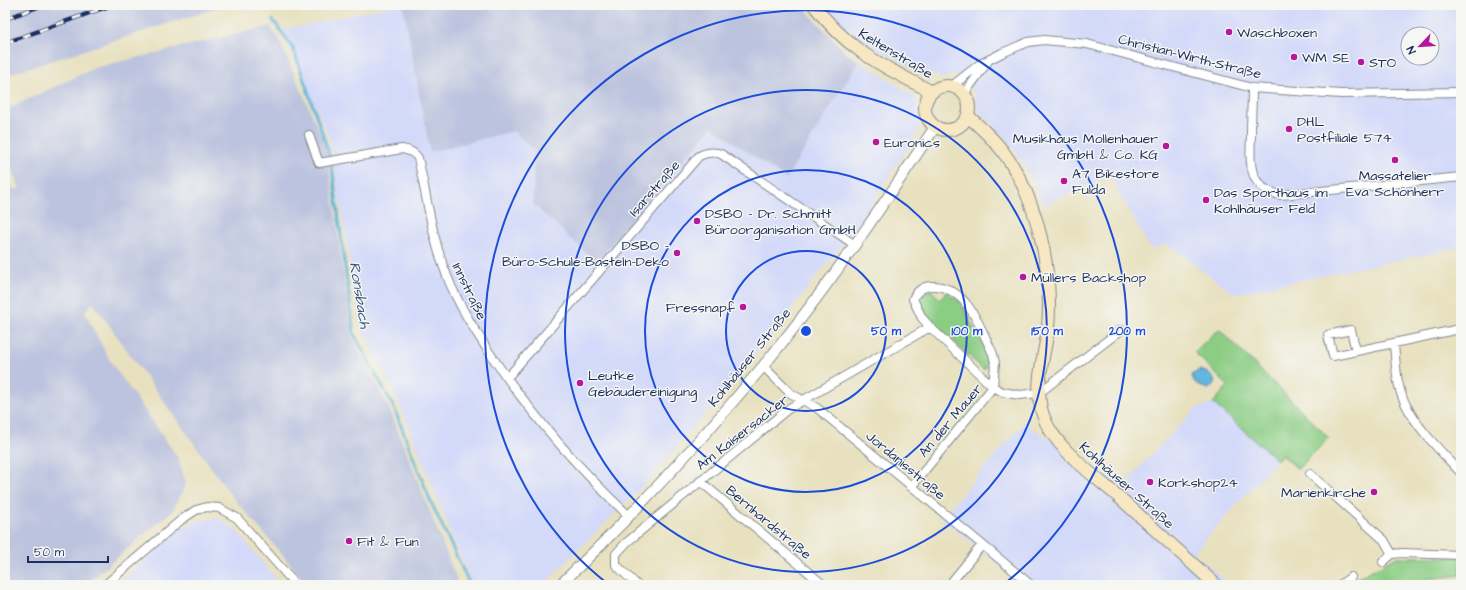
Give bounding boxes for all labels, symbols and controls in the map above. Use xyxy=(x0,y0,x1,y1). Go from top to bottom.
place label: Waschboxen xyxy=(1237,23,1317,43)
street label: Keltenstraße xyxy=(855,24,937,84)
north arrow xyxy=(1400,26,1440,66)
marker: Waschboxen xyxy=(1224,27,1234,37)
street label: Christian-Wirth-Straße xyxy=(1116,29,1264,85)
text: N xyxy=(1403,44,1420,56)
place label: WM SE xyxy=(1302,48,1350,68)
marker: WM SE xyxy=(1289,52,1299,62)
place label: STO xyxy=(1369,53,1396,73)
marker: STO xyxy=(1356,57,1366,67)
place label: DHL Postfiliale 574 xyxy=(1297,112,1392,148)
marker: DHL Postfiliale 574 xyxy=(1284,124,1294,134)
place label: Musikhaus Mollenhauer GmbH & Co. KG xyxy=(1013,129,1158,165)
place label: Euronics xyxy=(884,133,940,153)
marker: Euronics xyxy=(871,137,881,147)
marker: Musikhaus Mollenhauer GmbH & Co. KG xyxy=(1161,141,1171,151)
marker: Massatelier Eva Schönherr xyxy=(1390,155,1400,165)
street label: Isarstraße xyxy=(625,156,685,221)
place label: A7 Bikestore Fulda xyxy=(1072,164,1160,200)
place label: Massatelier Eva Schönherr xyxy=(1346,166,1444,202)
marker: A7 Bikestore Fulda xyxy=(1059,176,1069,186)
place label: Das Sporthaus im Kohlhäuser Feld xyxy=(1214,183,1328,219)
marker: Das Sporthaus im Kohlhäuser Feld xyxy=(1201,195,1211,205)
place label: DSBO - Dr. Schmitt Büroorganisation GmbH xyxy=(705,204,857,240)
marker: DSBO - Dr. Schmitt Büroorganisation GmbH xyxy=(692,216,702,226)
place label: DSBO - Büro-Schule-Basteln-Deko xyxy=(502,236,670,272)
marker: DSBO - Büro-Schule-Basteln-Deko xyxy=(672,248,682,258)
water label: Ronsbach xyxy=(344,260,375,330)
street label: Innstraße xyxy=(447,260,492,324)
place label: Müllers Backshop xyxy=(1031,268,1146,288)
marker: Müllers Backshop xyxy=(1018,272,1028,282)
place label: Fressnapf xyxy=(666,298,736,318)
marker: Fressnapf xyxy=(738,302,748,312)
street label: Kohlhäuser Straße xyxy=(704,304,796,411)
text: 50 m xyxy=(871,323,902,340)
text: 100 m xyxy=(952,323,983,340)
text: 150 m xyxy=(1031,323,1064,340)
text: 200 m xyxy=(1108,323,1146,340)
centre of rings xyxy=(799,324,813,338)
place label: Leutke Gebäudereinigung xyxy=(588,366,697,402)
marker: Leutke Gebäudereinigung xyxy=(575,378,585,388)
street label: An der Mauer xyxy=(914,379,988,462)
street label: Am Kaisersacker xyxy=(692,390,793,475)
street label: Jordanisstraße xyxy=(861,426,950,505)
street label: Kohlhäuser Straße xyxy=(1074,438,1179,534)
place label: Korkshop24 xyxy=(1158,473,1238,493)
marker: Korkshop24 xyxy=(1145,477,1155,487)
street label: Bernhardstraße xyxy=(721,481,816,565)
place label: Marienkirche xyxy=(1281,483,1366,503)
marker: Marienkirche xyxy=(1369,487,1379,497)
place label: Fit & Fun xyxy=(357,532,419,552)
marker: Fit & Fun xyxy=(344,536,354,546)
scale bar xyxy=(28,538,108,564)
text: 50 m xyxy=(34,544,65,561)

